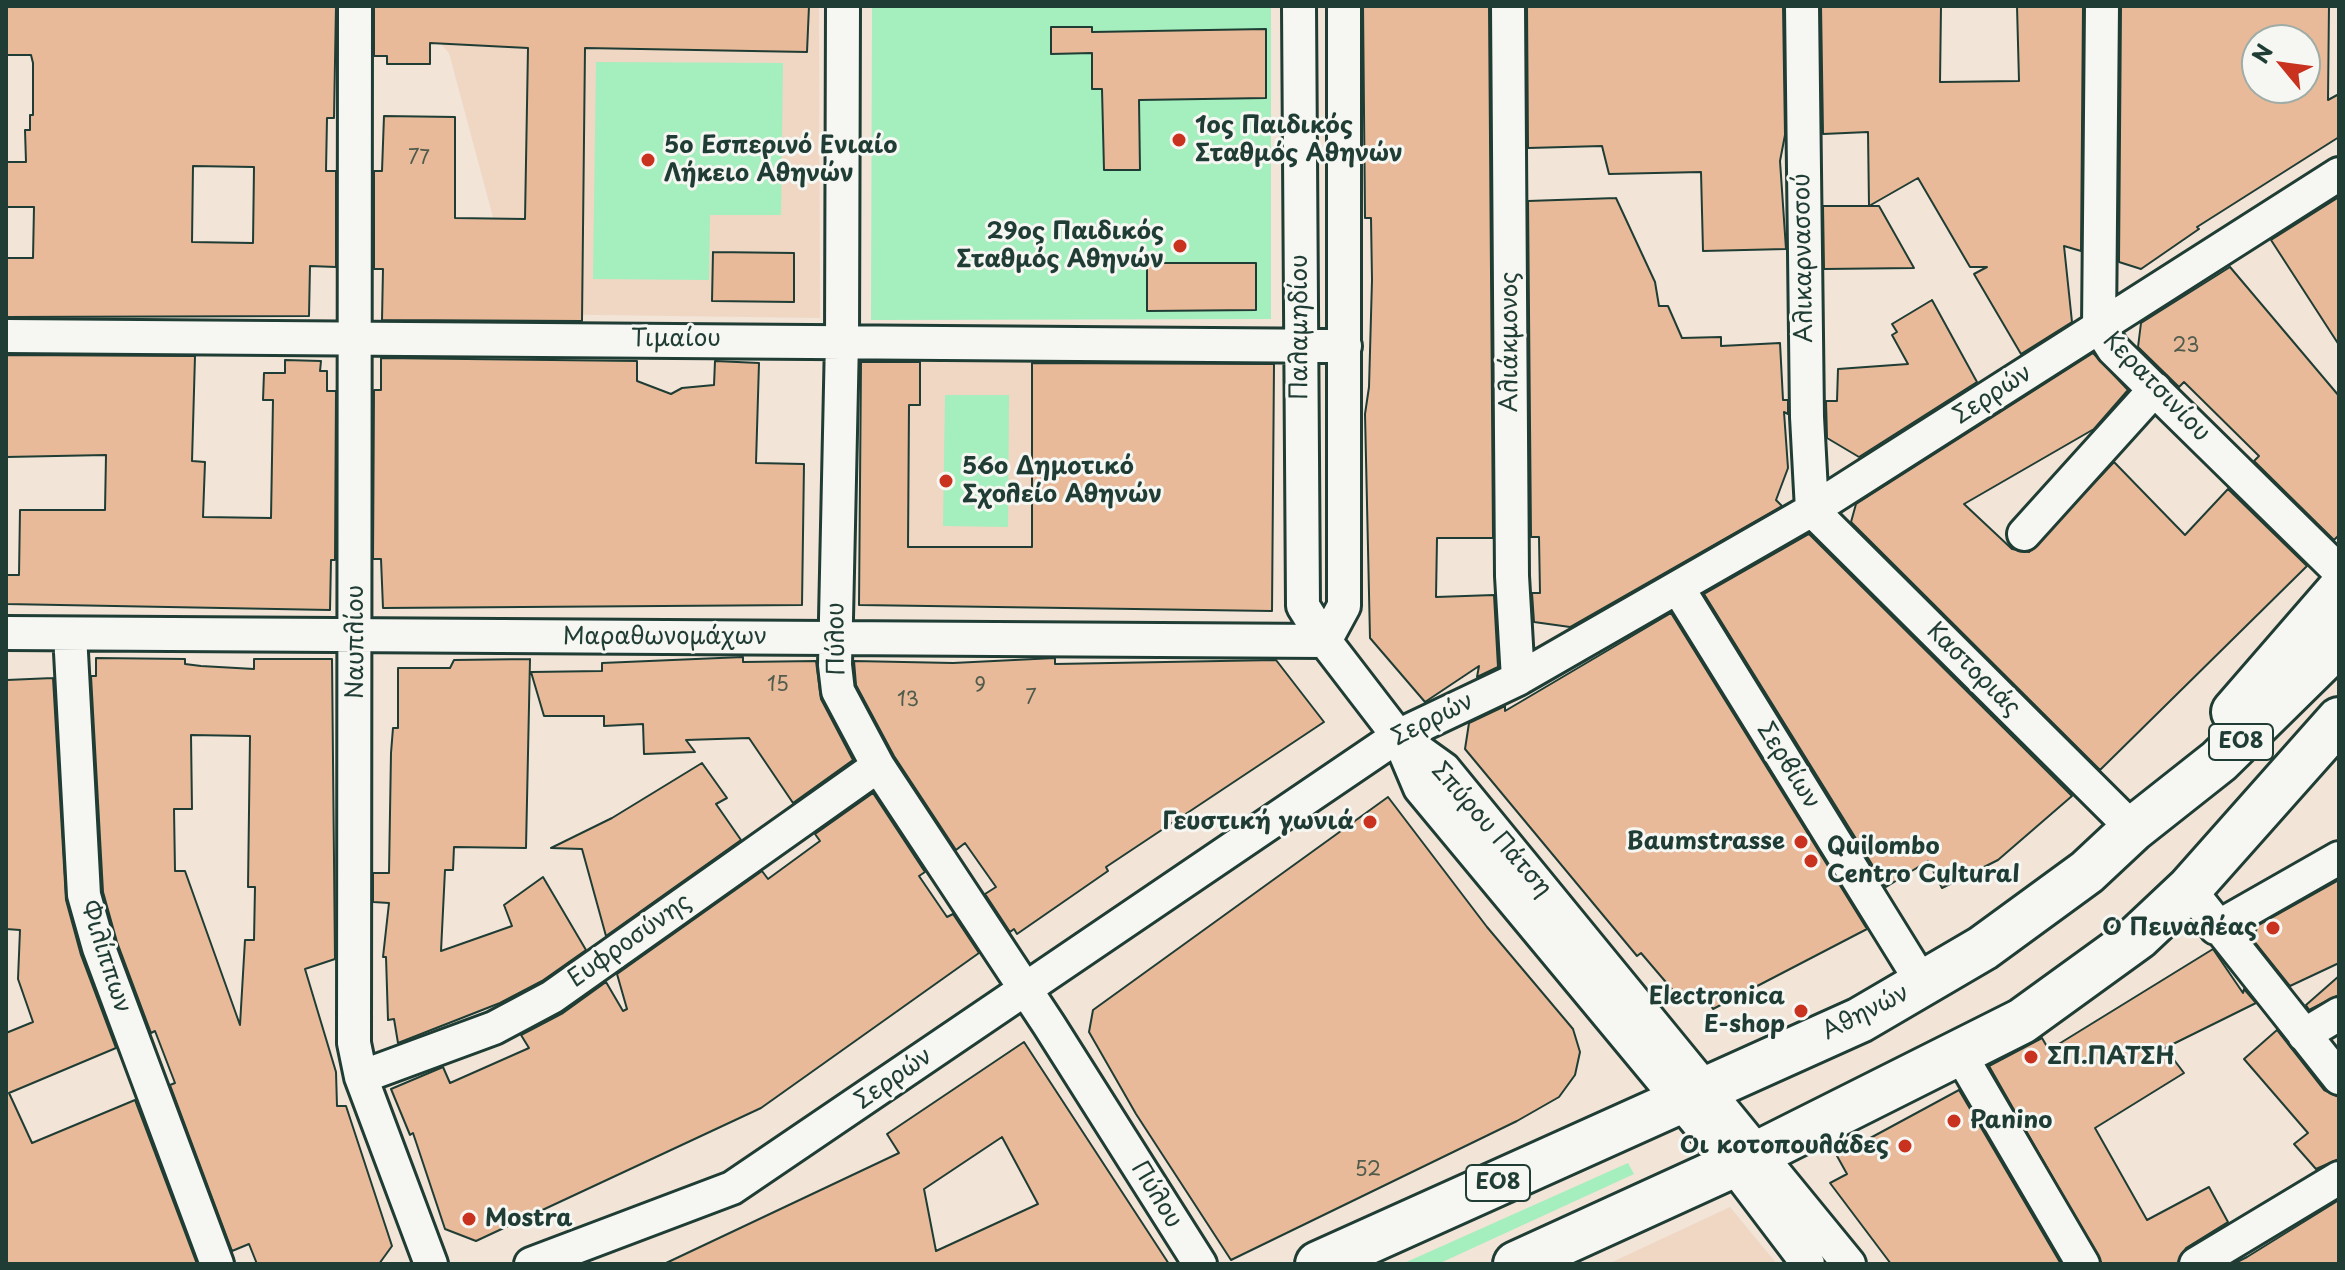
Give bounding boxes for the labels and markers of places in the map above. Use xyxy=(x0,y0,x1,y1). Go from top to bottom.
place label: 1ος Παιδικός Σταθμός Αθηνών xyxy=(1195,112,1403,168)
marker: 1ος Παιδικός Σταθμός Αθηνών xyxy=(1170,131,1188,149)
place label: 5ο Εσπερινό Ενιαίο Λήκειο Αθηνών xyxy=(664,132,898,188)
marker: 5ο Εσπερινό Ενιαίο Λήκειο Αθηνών xyxy=(639,151,657,169)
place label: 29ος Παιδικός Σταθμός Αθηνών xyxy=(956,218,1164,274)
marker: 29ος Παιδικός Σταθμός Αθηνών xyxy=(1171,237,1189,255)
place label: 56ο Δημοτικό Σχολείο Αθηνών xyxy=(962,453,1162,509)
marker: 56ο Δημοτικό Σχολείο Αθηνών xyxy=(937,472,955,490)
place label: Γευστική γωνιά xyxy=(1162,808,1354,836)
marker: Γευστική γωνιά xyxy=(1361,813,1379,831)
place label: Baumstrasse xyxy=(1627,828,1785,856)
marker: Baumstrasse xyxy=(1792,833,1810,851)
place label: Quilombo Centro Cultural xyxy=(1827,833,2020,889)
marker: Quilombo Centro Cultural xyxy=(1802,852,1820,870)
place label: Ο Πειναλέας xyxy=(2102,914,2257,942)
marker: Ο Πειναλέας xyxy=(2264,919,2282,937)
place label: Electronica E-shop xyxy=(1649,983,1785,1039)
marker: Electronica E-shop xyxy=(1792,1002,1810,1020)
place label: ΣΠ.ΠΑΤΣΗ xyxy=(2047,1043,2175,1071)
marker: ΣΠ.ΠΑΤΣΗ xyxy=(2022,1048,2040,1066)
place label: Panino xyxy=(1970,1107,2052,1135)
marker: Panino xyxy=(1945,1112,1963,1130)
place label: Οι κοτοπουλάδες xyxy=(1680,1132,1889,1160)
marker: Οι κοτοπουλάδες xyxy=(1896,1137,1914,1155)
place label: Mostra xyxy=(485,1205,573,1233)
marker: Mostra xyxy=(460,1210,478,1228)

